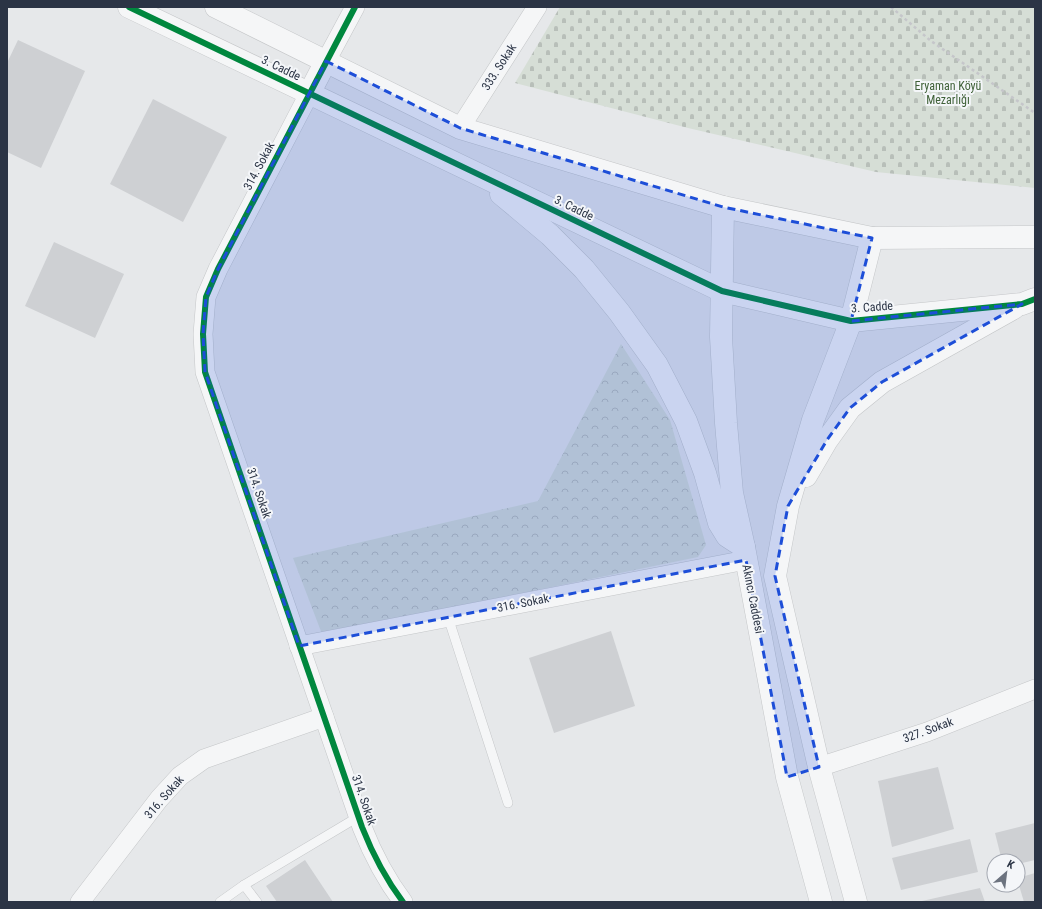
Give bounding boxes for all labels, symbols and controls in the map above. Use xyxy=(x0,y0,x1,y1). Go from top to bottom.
street label: 333. Sokak xyxy=(479,41,519,93)
street label: 3. Cadde xyxy=(259,53,303,84)
park label: Eryaman Köyü Mezarlığı xyxy=(915,79,982,107)
street label: 314. Sokak xyxy=(240,139,278,192)
street label: 3. Cadde xyxy=(552,193,596,224)
street label: 3. Cadde xyxy=(851,299,894,315)
street label: 314. Sokak xyxy=(244,466,274,521)
street label: Akıncı Caddesi xyxy=(739,563,767,635)
street label: 316. Sokak xyxy=(496,591,551,615)
street label: 327. Sokak xyxy=(901,714,956,746)
street label: 316. Sokak xyxy=(141,772,187,821)
street label: 314. Sokak xyxy=(349,773,379,828)
north arrow xyxy=(986,853,1026,893)
text: K xyxy=(1005,857,1017,872)

